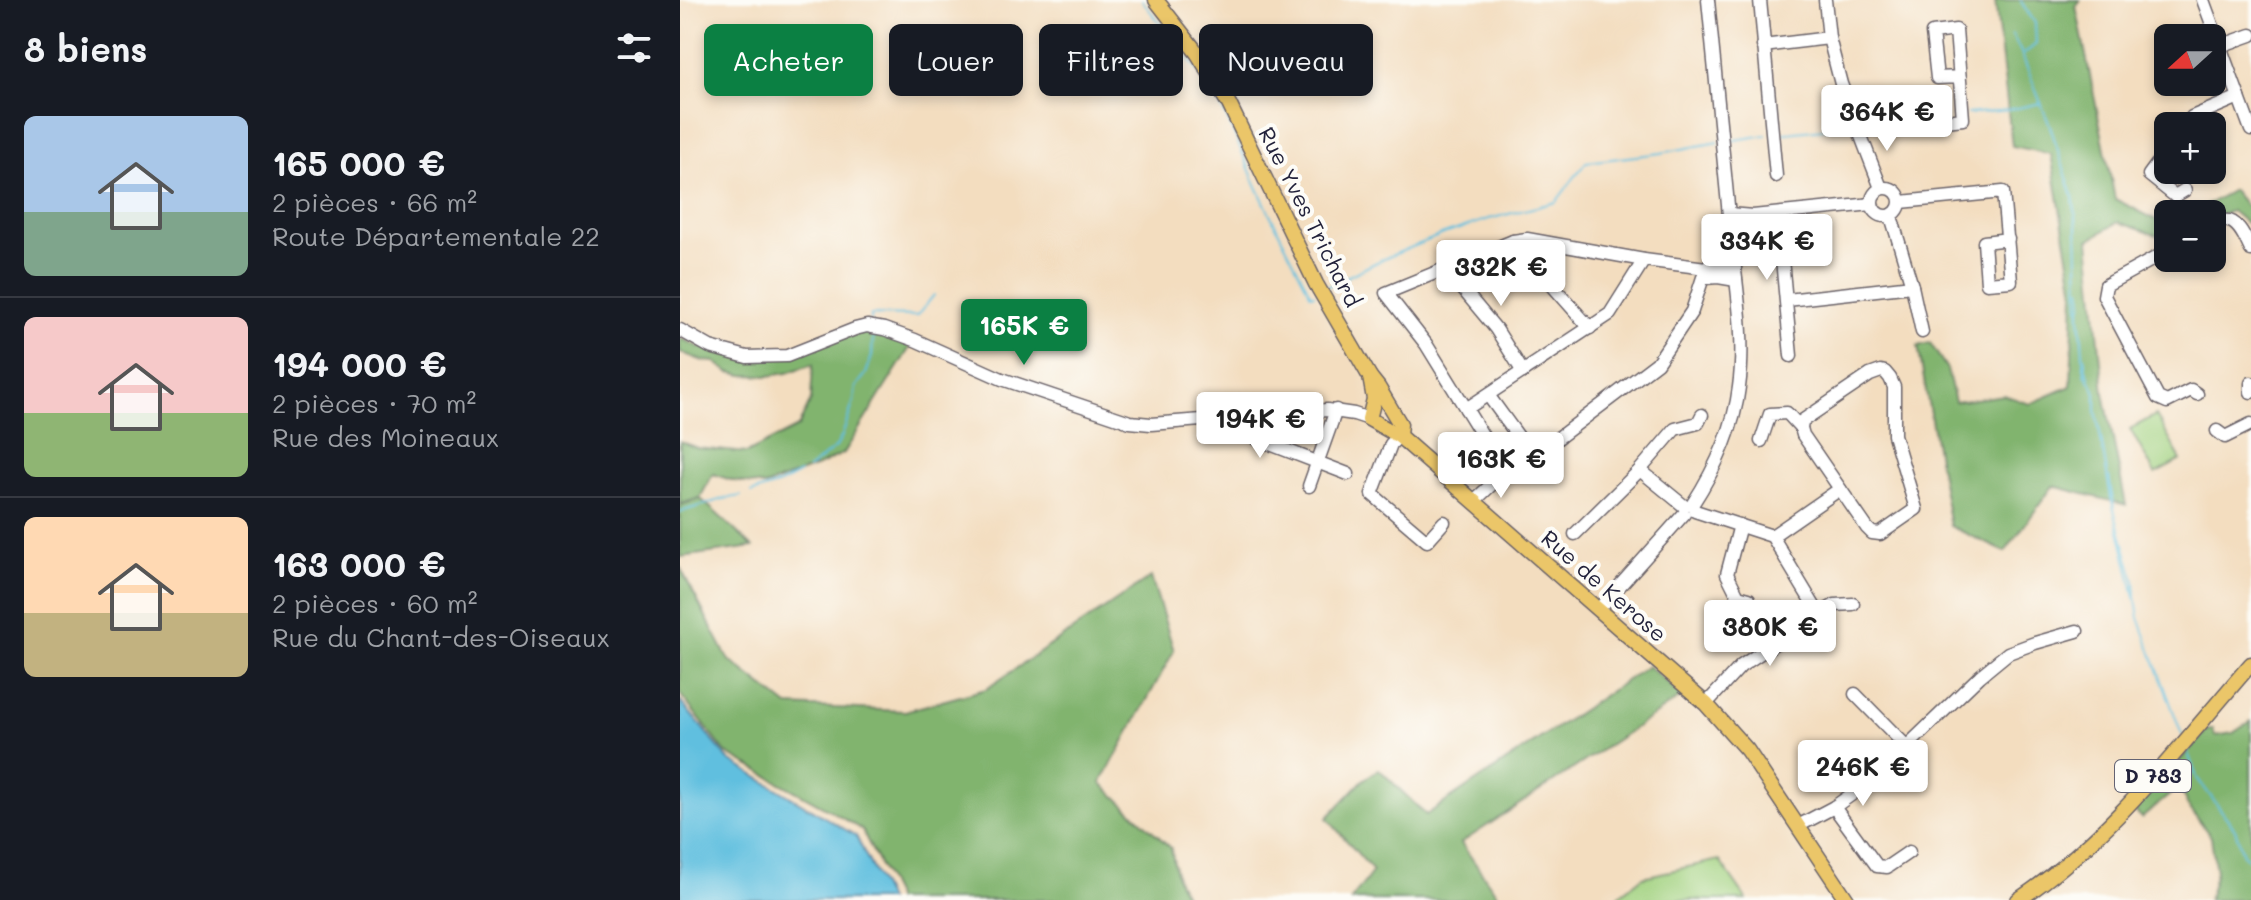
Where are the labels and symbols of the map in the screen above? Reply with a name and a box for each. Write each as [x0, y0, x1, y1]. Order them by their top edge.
north arrow [2154, 24, 2226, 96]
pin: 364K € [1822, 85, 1952, 153]
street label: Rue Yves Trichard [1253, 122, 1368, 312]
pin: 334K € [1702, 214, 1832, 282]
pin: 332K € [1436, 240, 1566, 308]
pin: 165K € [959, 299, 1089, 367]
pin: 194K € [1195, 392, 1325, 460]
pin: 163K € [1436, 432, 1566, 500]
street label: Rue de Kerose [1536, 523, 1673, 648]
pin: 380K € [1705, 600, 1835, 668]
pin: 246K € [1798, 740, 1928, 808]
road number: D 783 [2115, 760, 2191, 792]

